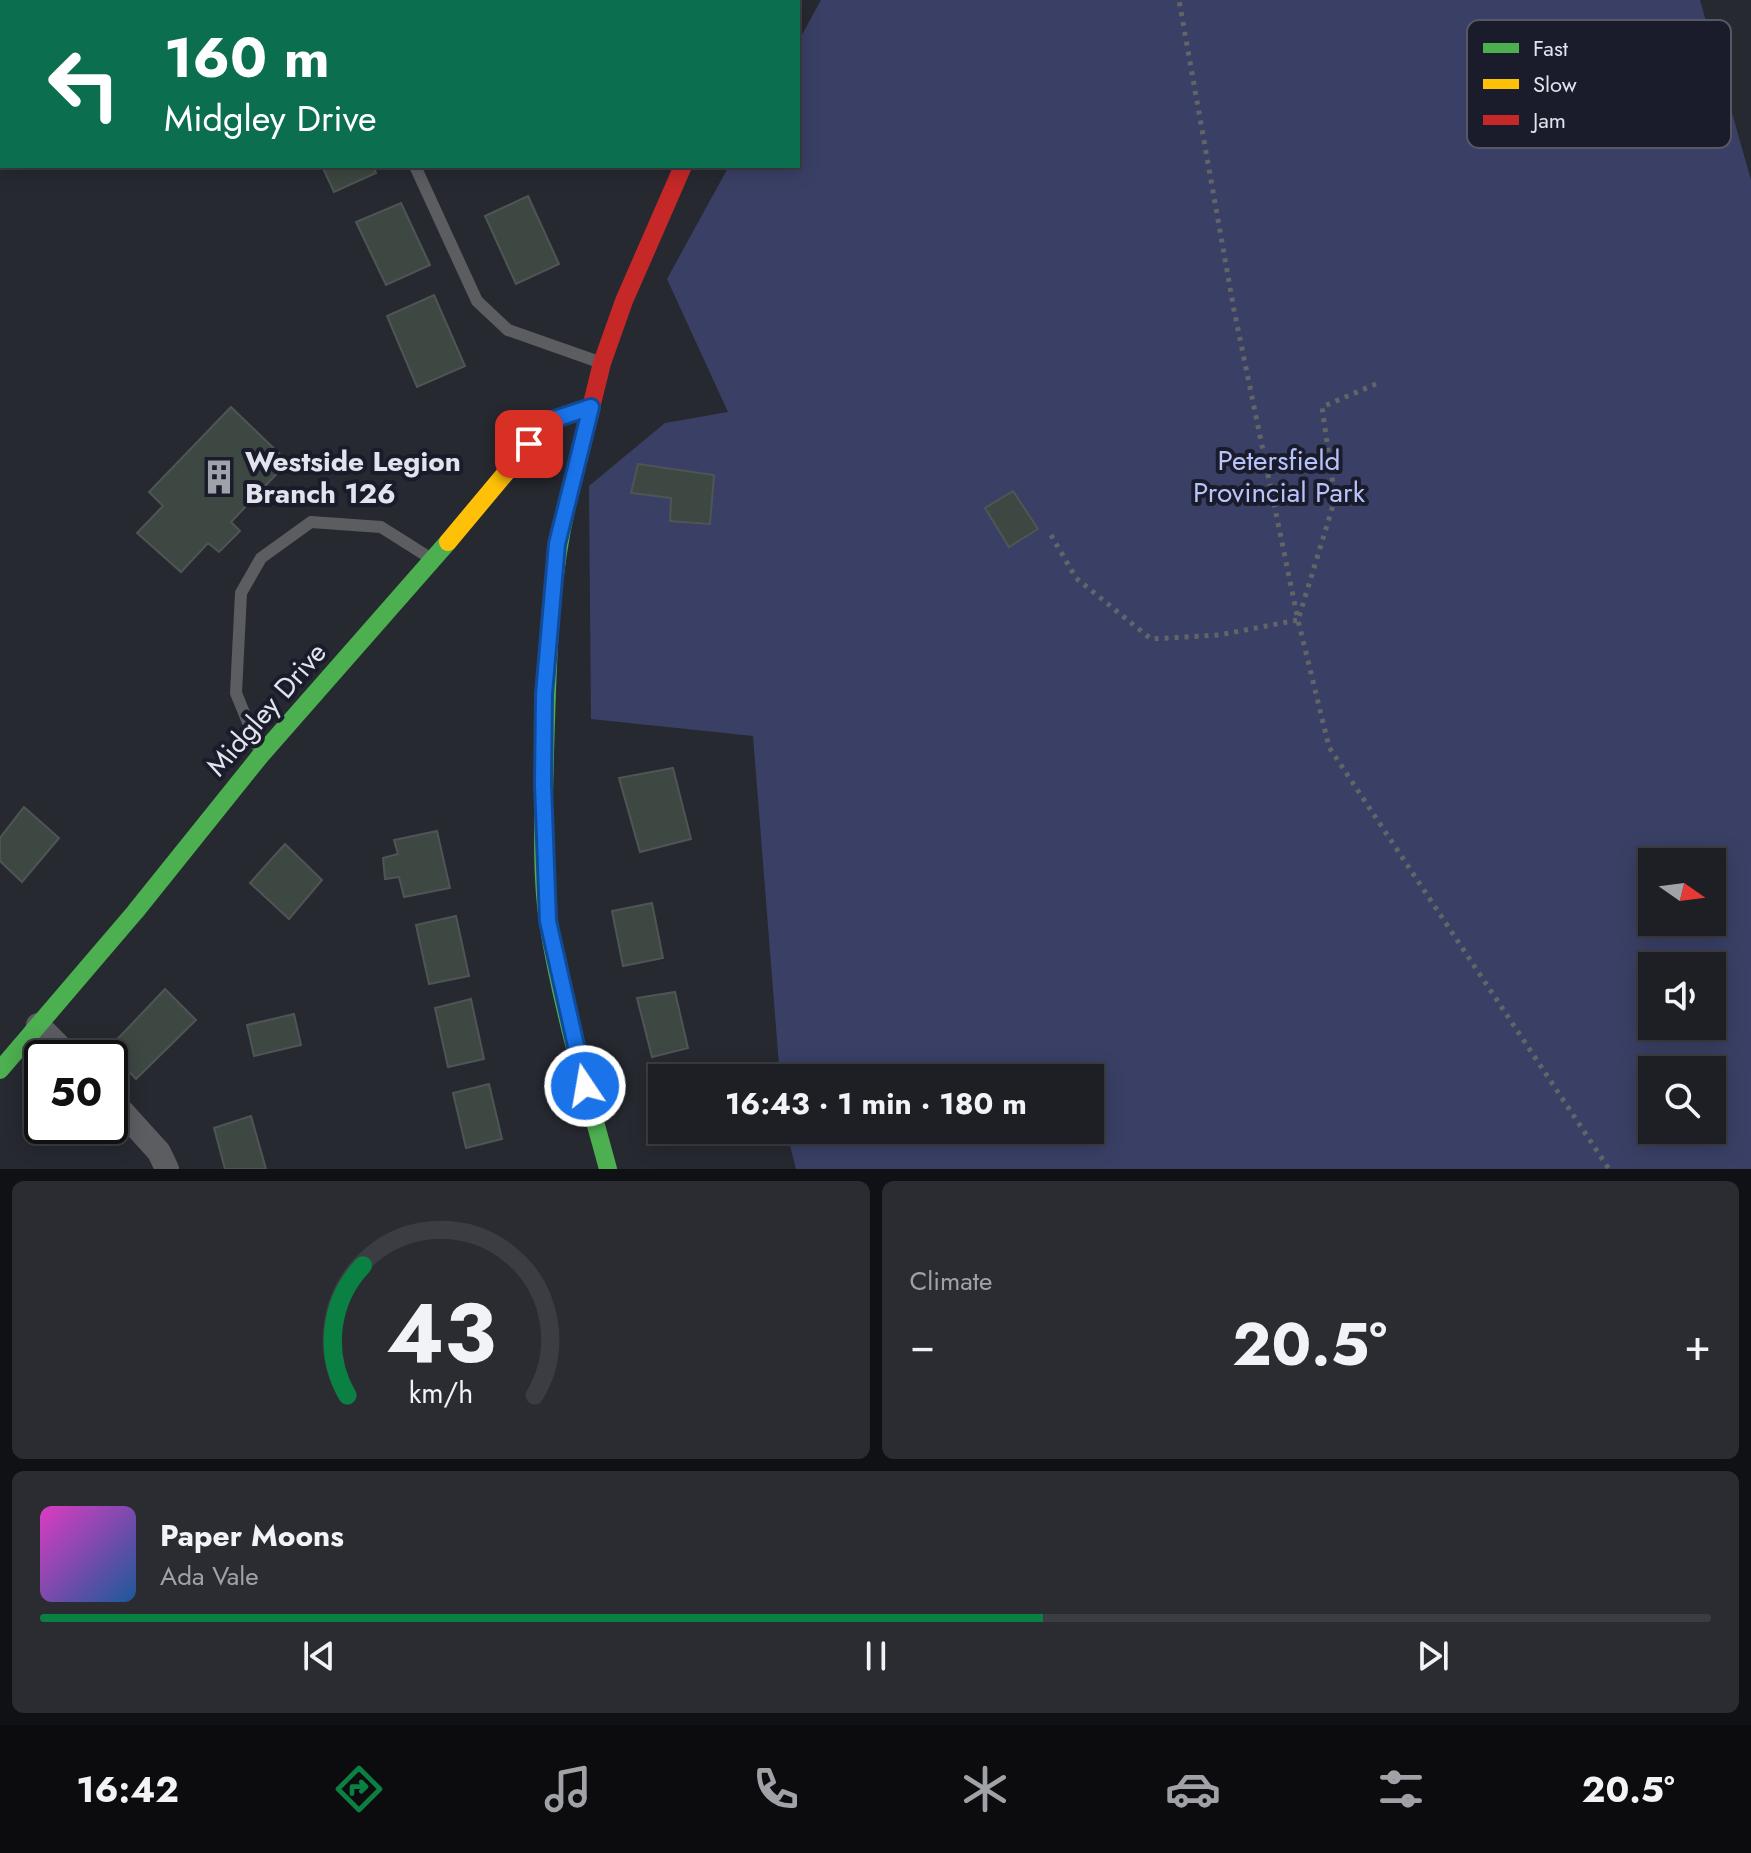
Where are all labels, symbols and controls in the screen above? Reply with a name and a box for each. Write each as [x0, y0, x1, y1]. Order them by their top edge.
text: 160 m [164, 17, 330, 98]
legend [1467, 20, 1731, 148]
icon: left [32, 32, 136, 136]
text: Fast [1533, 32, 1569, 64]
text: Slow [1533, 68, 1577, 100]
text: Midgley Drive [164, 92, 377, 144]
text: Jam [1530, 104, 1566, 136]
pin [495, 410, 563, 478]
icon: arrive [507, 422, 551, 466]
park label: Petersfield Provincial Park [1193, 440, 1366, 513]
place label: Westside Legion Branch 126 [245, 441, 461, 514]
building icon: Westside Legion Branch 126 [200, 458, 238, 496]
street label: Midgley Drive [197, 634, 336, 785]
north arrow [1638, 848, 1726, 936]
map controls [1638, 848, 1726, 1144]
button: sound [1638, 952, 1726, 1040]
speed limit sign: 50 [24, 1040, 128, 1144]
position arrow [543, 1044, 627, 1128]
button: search [1638, 1056, 1726, 1144]
text: 16:43 · 1 min · 180 m [725, 1082, 1027, 1125]
text: Climate [910, 1262, 992, 1300]
text: 43 [386, 1273, 496, 1393]
text: 20.5° [1232, 1301, 1387, 1388]
text: − [910, 1313, 935, 1377]
text: + [1684, 1313, 1711, 1377]
text: km/h [408, 1372, 473, 1414]
text: Paper Moons [160, 1514, 344, 1557]
text: Ada Vale [160, 1557, 259, 1595]
icon: previous [297, 1634, 341, 1678]
icon: pause [854, 1634, 898, 1678]
icon: next [1411, 1634, 1455, 1678]
icon: directions [331, 1761, 387, 1817]
icon: music [540, 1761, 596, 1817]
icon: phone [748, 1761, 804, 1817]
icon: climate [957, 1761, 1013, 1817]
icon: car [1165, 1761, 1221, 1817]
icon: filters [1373, 1761, 1429, 1817]
text: 16:42 [76, 1763, 179, 1815]
text: 20.5° [1582, 1763, 1675, 1815]

